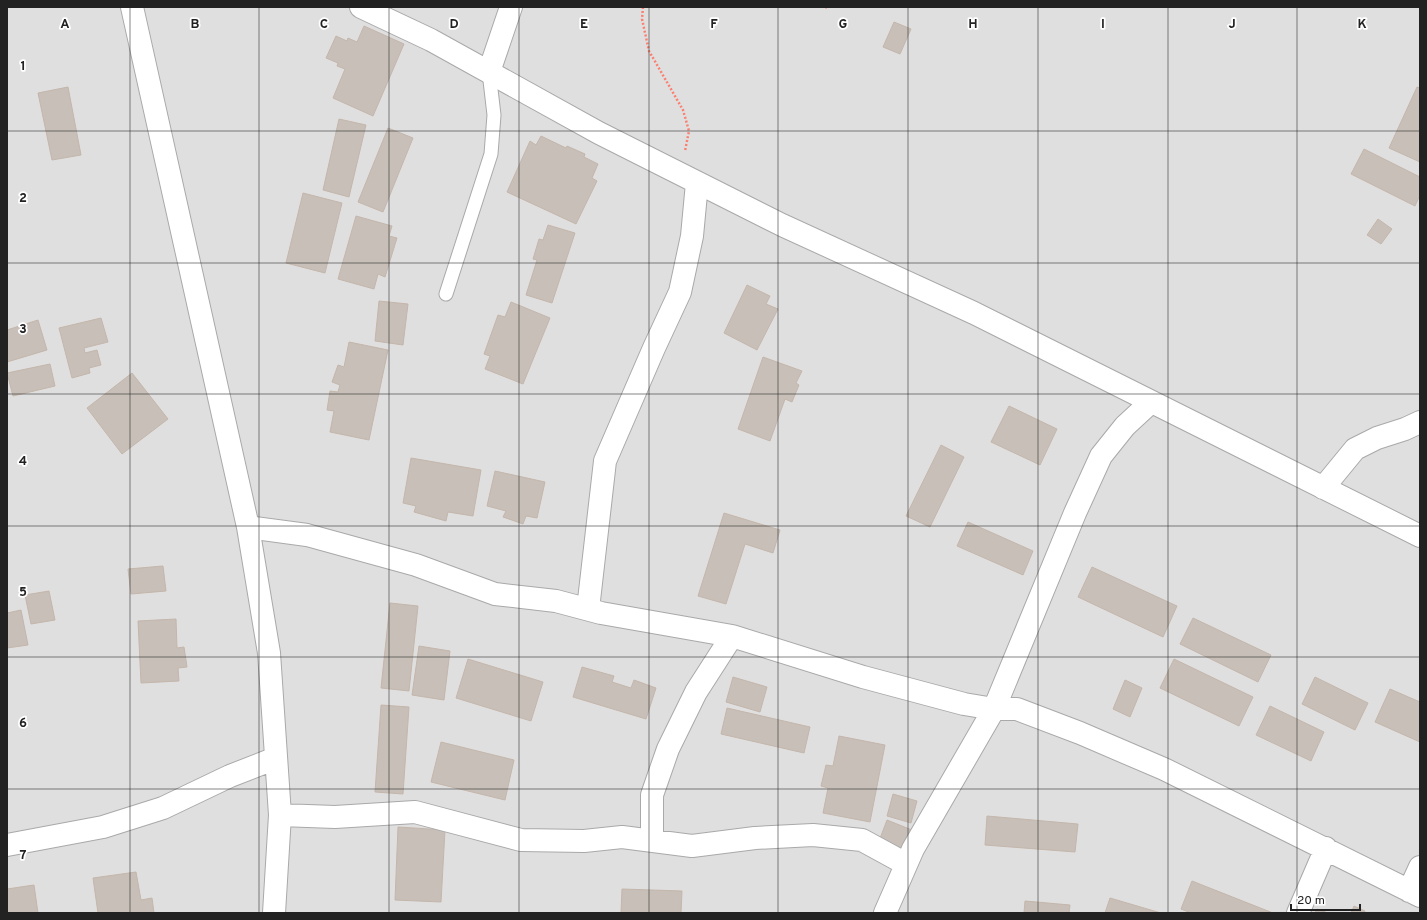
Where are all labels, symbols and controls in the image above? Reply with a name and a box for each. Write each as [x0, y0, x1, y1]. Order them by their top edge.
text: A [60, 17, 70, 33]
text: B [191, 17, 200, 33]
text: C [320, 17, 328, 33]
text: D [449, 17, 459, 33]
text: E [580, 17, 588, 33]
text: F [710, 17, 718, 33]
text: G [839, 17, 848, 33]
text: H [968, 17, 978, 33]
text: I [1101, 17, 1105, 33]
text: J [1228, 17, 1236, 33]
text: K [1357, 17, 1367, 33]
text: 1 [20, 59, 26, 75]
text: 2 [19, 191, 27, 207]
text: 3 [19, 322, 27, 338]
text: 4 [19, 454, 27, 470]
text: 5 [19, 585, 27, 601]
text: 6 [19, 716, 27, 732]
text: 7 [20, 848, 27, 864]
scale bar [1291, 886, 1360, 912]
text: 20 m [1297, 893, 1325, 909]

